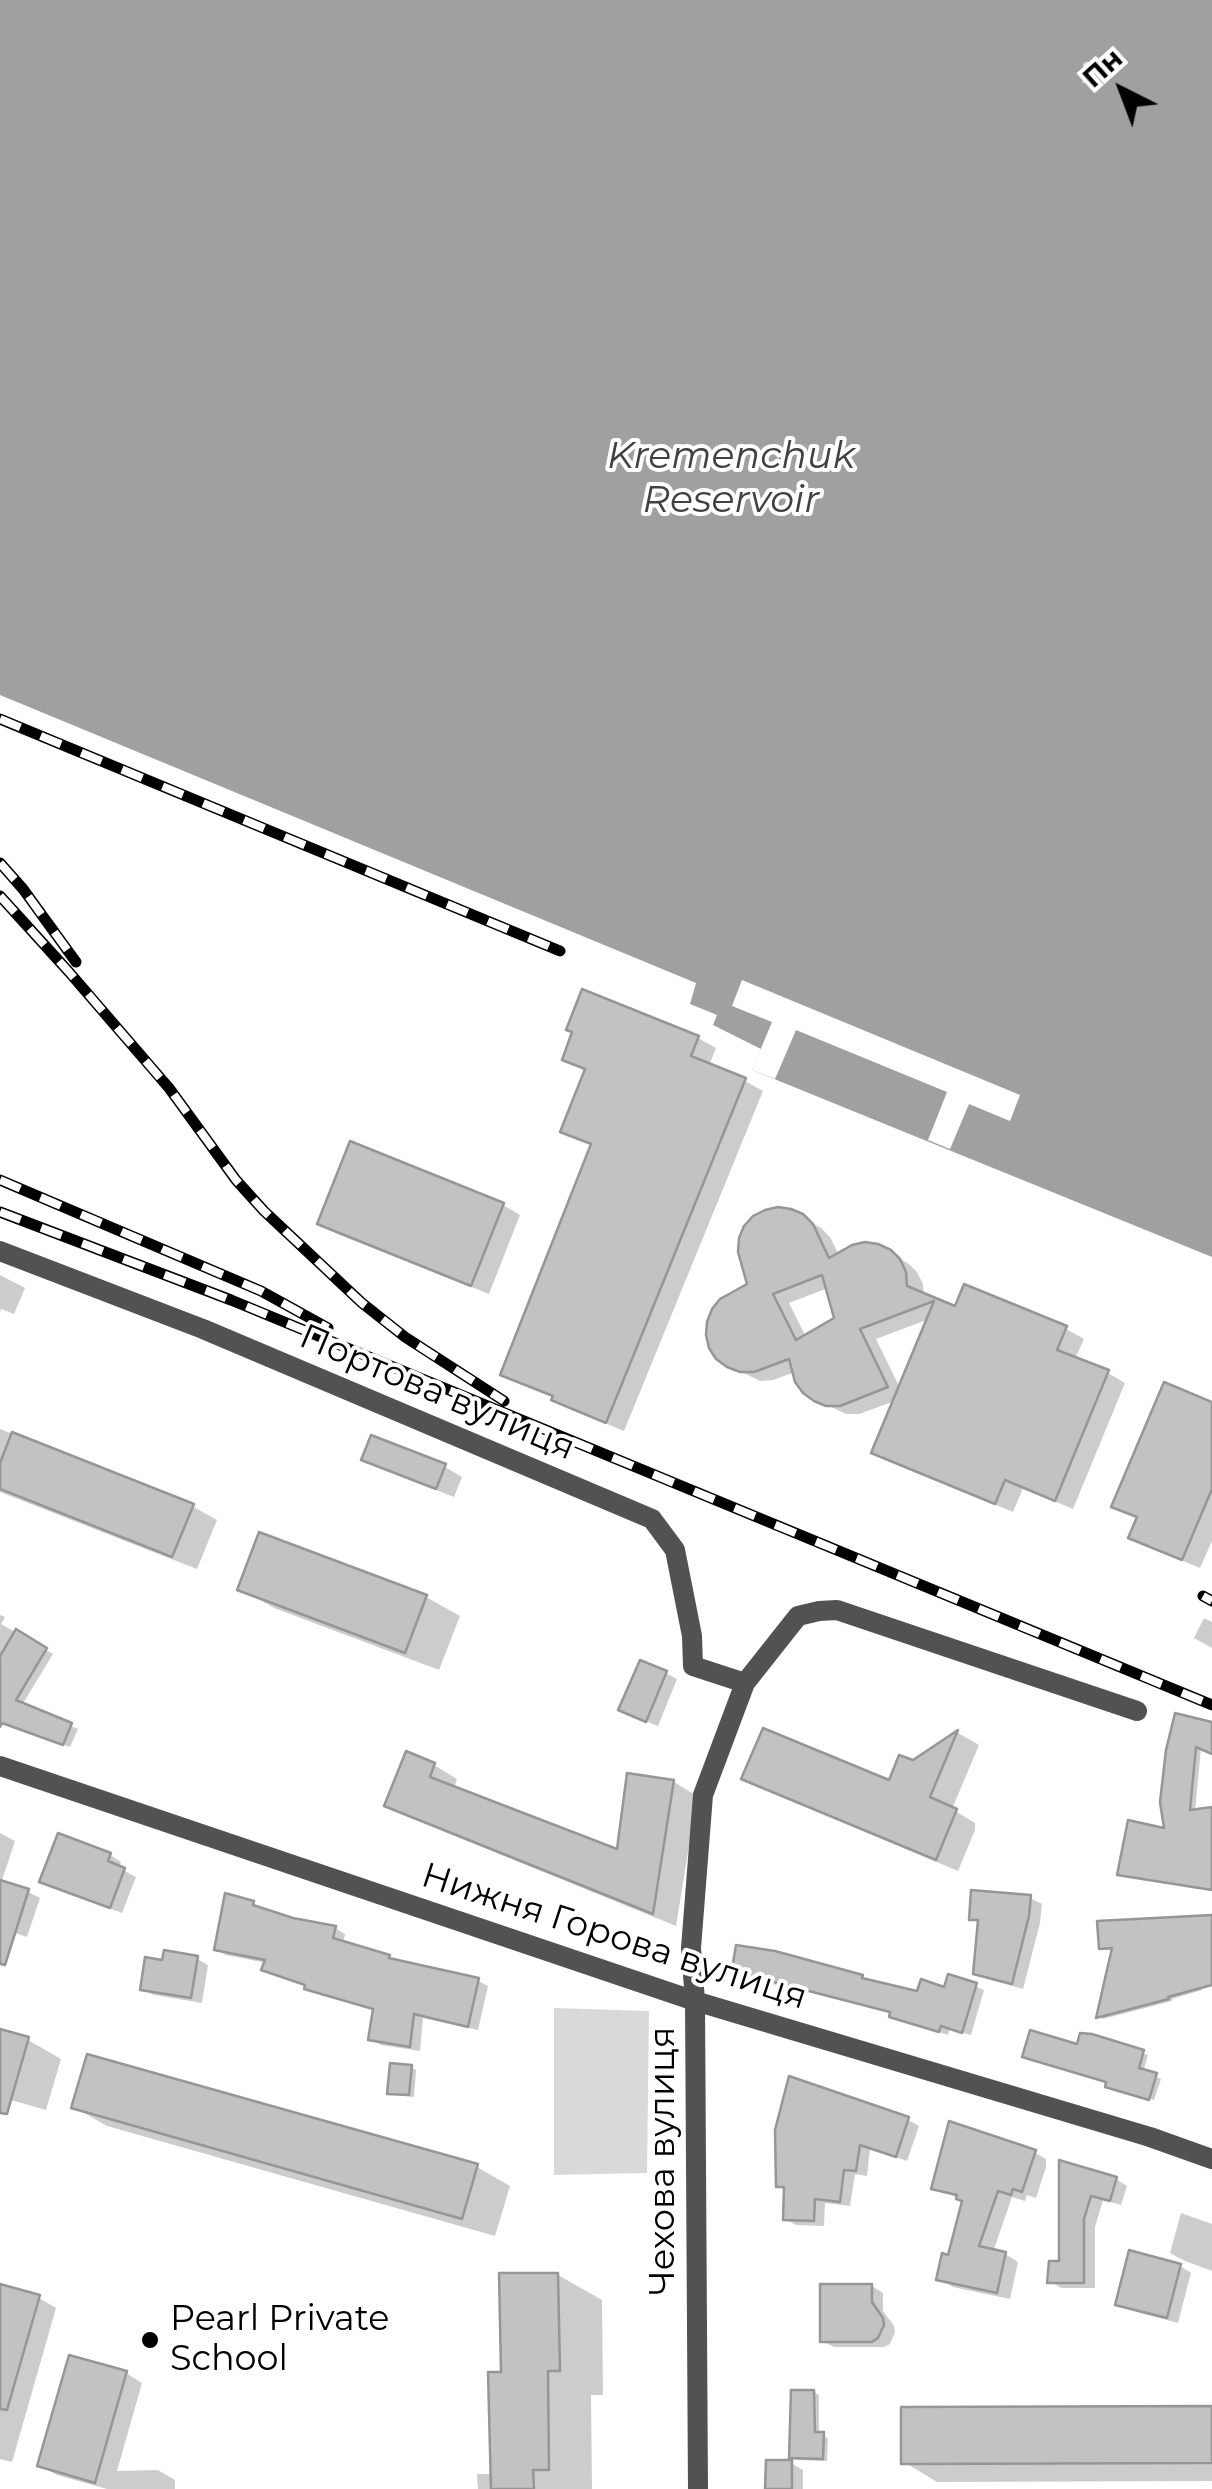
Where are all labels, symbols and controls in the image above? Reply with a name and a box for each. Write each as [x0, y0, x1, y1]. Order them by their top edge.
north arrow [1072, 40, 1172, 140]
text: Пн [1075, 41, 1129, 94]
water label: Kremenchuk Reservoir [607, 434, 855, 524]
street label: Портова вулиця [293, 1316, 581, 1470]
street label: Нижня Горова вулиця [416, 1855, 812, 2019]
street label: Чехова вулиця [643, 2027, 685, 2295]
place label: Pearl Private School [170, 2299, 389, 2381]
marker: Pearl Private School [139, 2329, 161, 2351]

